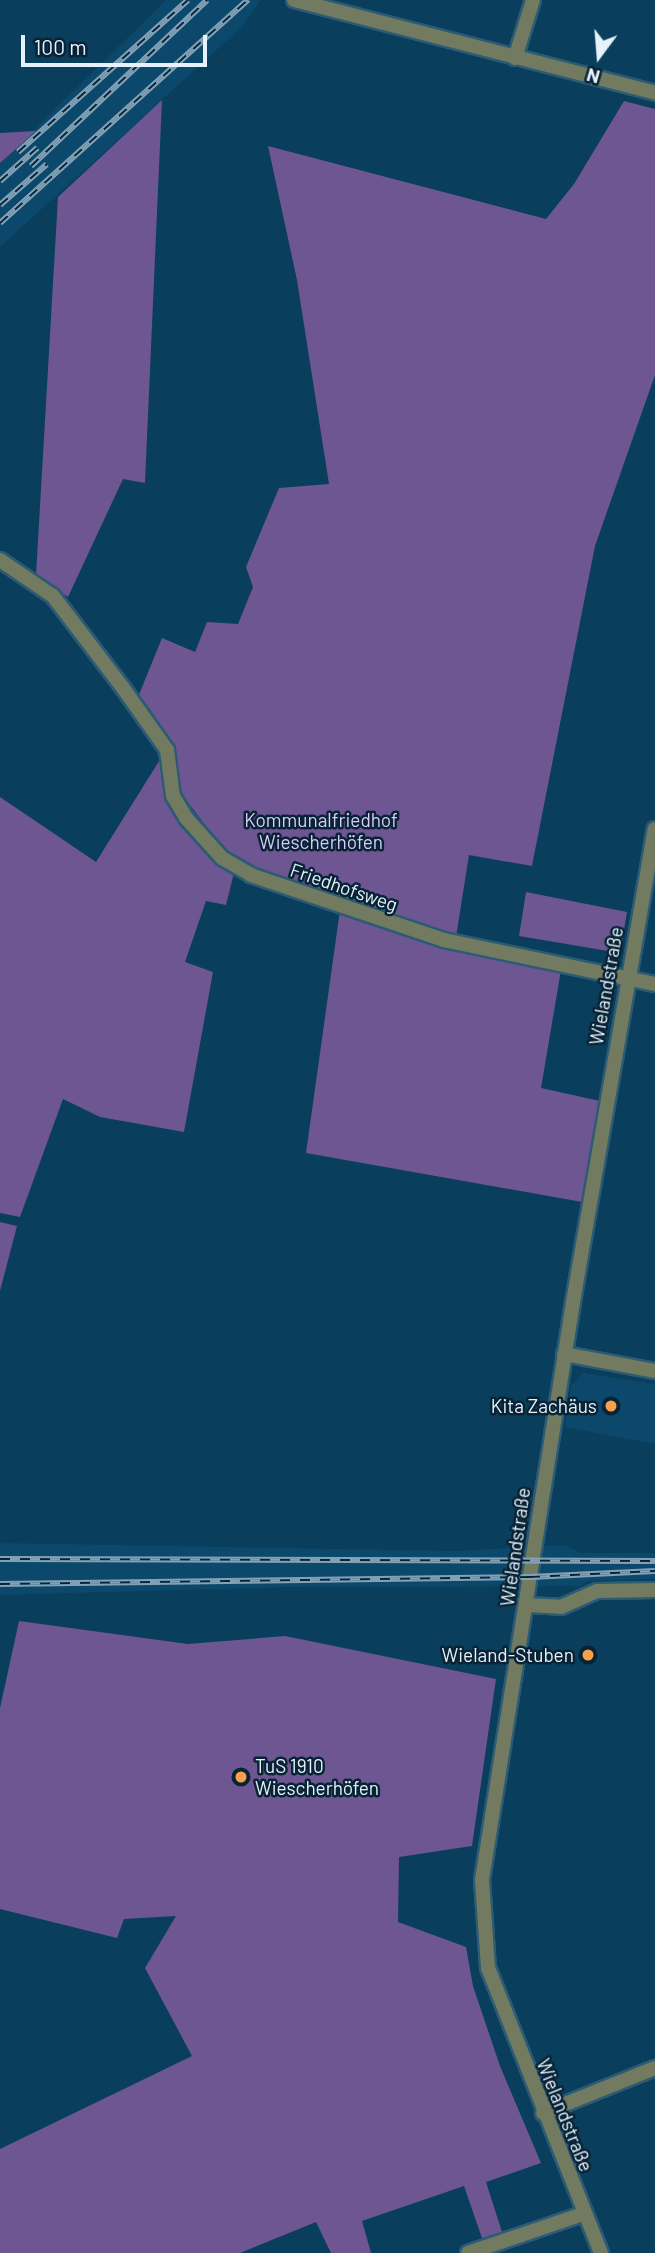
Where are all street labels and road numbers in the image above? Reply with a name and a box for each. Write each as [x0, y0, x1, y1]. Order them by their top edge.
street label: Friedhofsweg [287, 858, 401, 916]
street label: Wielandstraße [584, 925, 628, 1047]
street label: Wielandstraße [495, 1486, 535, 1608]
street label: Wielandstraße [532, 2055, 598, 2175]

